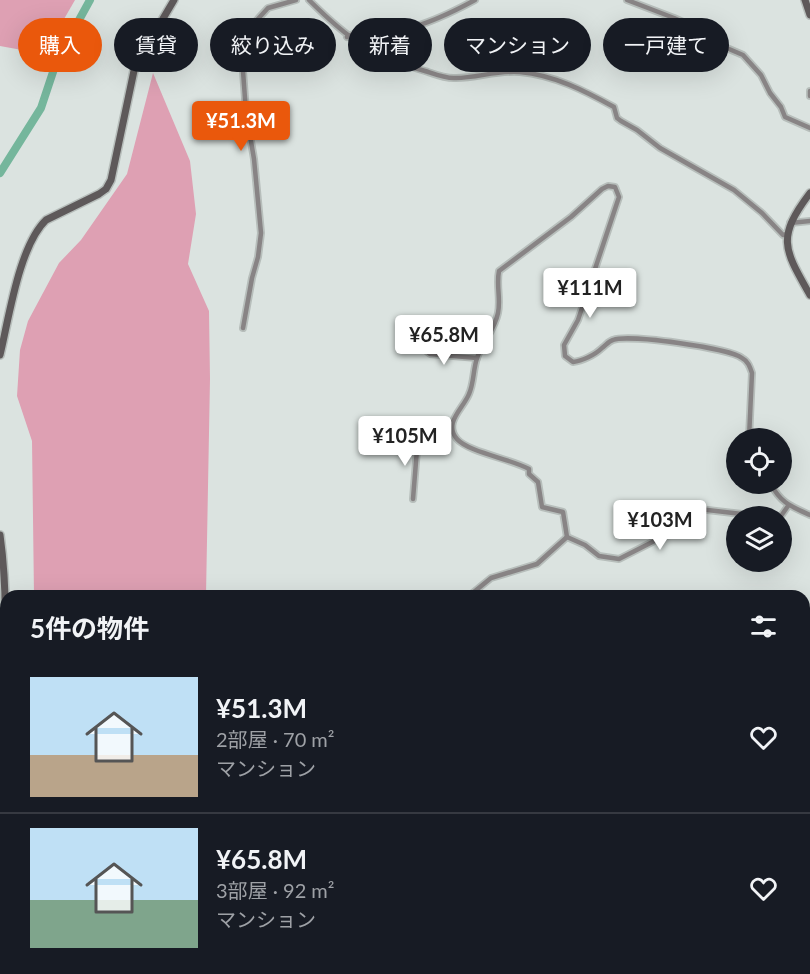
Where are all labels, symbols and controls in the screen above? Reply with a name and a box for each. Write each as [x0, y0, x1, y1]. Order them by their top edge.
chip: 購入 [18, 18, 102, 72]
chip: 賃貸 [114, 18, 198, 72]
chip: 絞り込み [210, 18, 336, 72]
chip: 新着 [348, 18, 432, 72]
chip: マンション [444, 18, 591, 72]
chip: 一戸建て [603, 18, 729, 72]
pin: ¥51.3M [192, 101, 290, 152]
text: ¥51.3M [206, 108, 276, 132]
pin: ¥111M [548, 268, 632, 319]
text: ¥111M [557, 275, 623, 299]
pin: ¥65.8M [395, 315, 493, 366]
text: ¥65.8M [409, 322, 479, 346]
pin: ¥105M [363, 416, 447, 467]
text: ¥105M [372, 423, 438, 447]
map controls [726, 428, 792, 572]
button: locate [726, 428, 792, 494]
pin: ¥103M [618, 500, 702, 551]
button: layers [726, 506, 792, 572]
text: ¥103M [627, 507, 693, 531]
icon: filters [747, 610, 780, 643]
text: 5件の物件 [30, 612, 149, 644]
text: ¥51.3M [216, 692, 307, 724]
icon: home [78, 701, 150, 773]
icon: heart [747, 721, 780, 754]
text: 2部屋 · 70 m² [216, 727, 335, 751]
text: マンション [216, 756, 316, 780]
text: ¥65.8M [216, 843, 307, 875]
icon: home [78, 852, 150, 924]
icon: heart [747, 872, 780, 905]
text: 3部屋 · 92 m² [216, 878, 335, 902]
text: マンション [216, 907, 316, 931]

